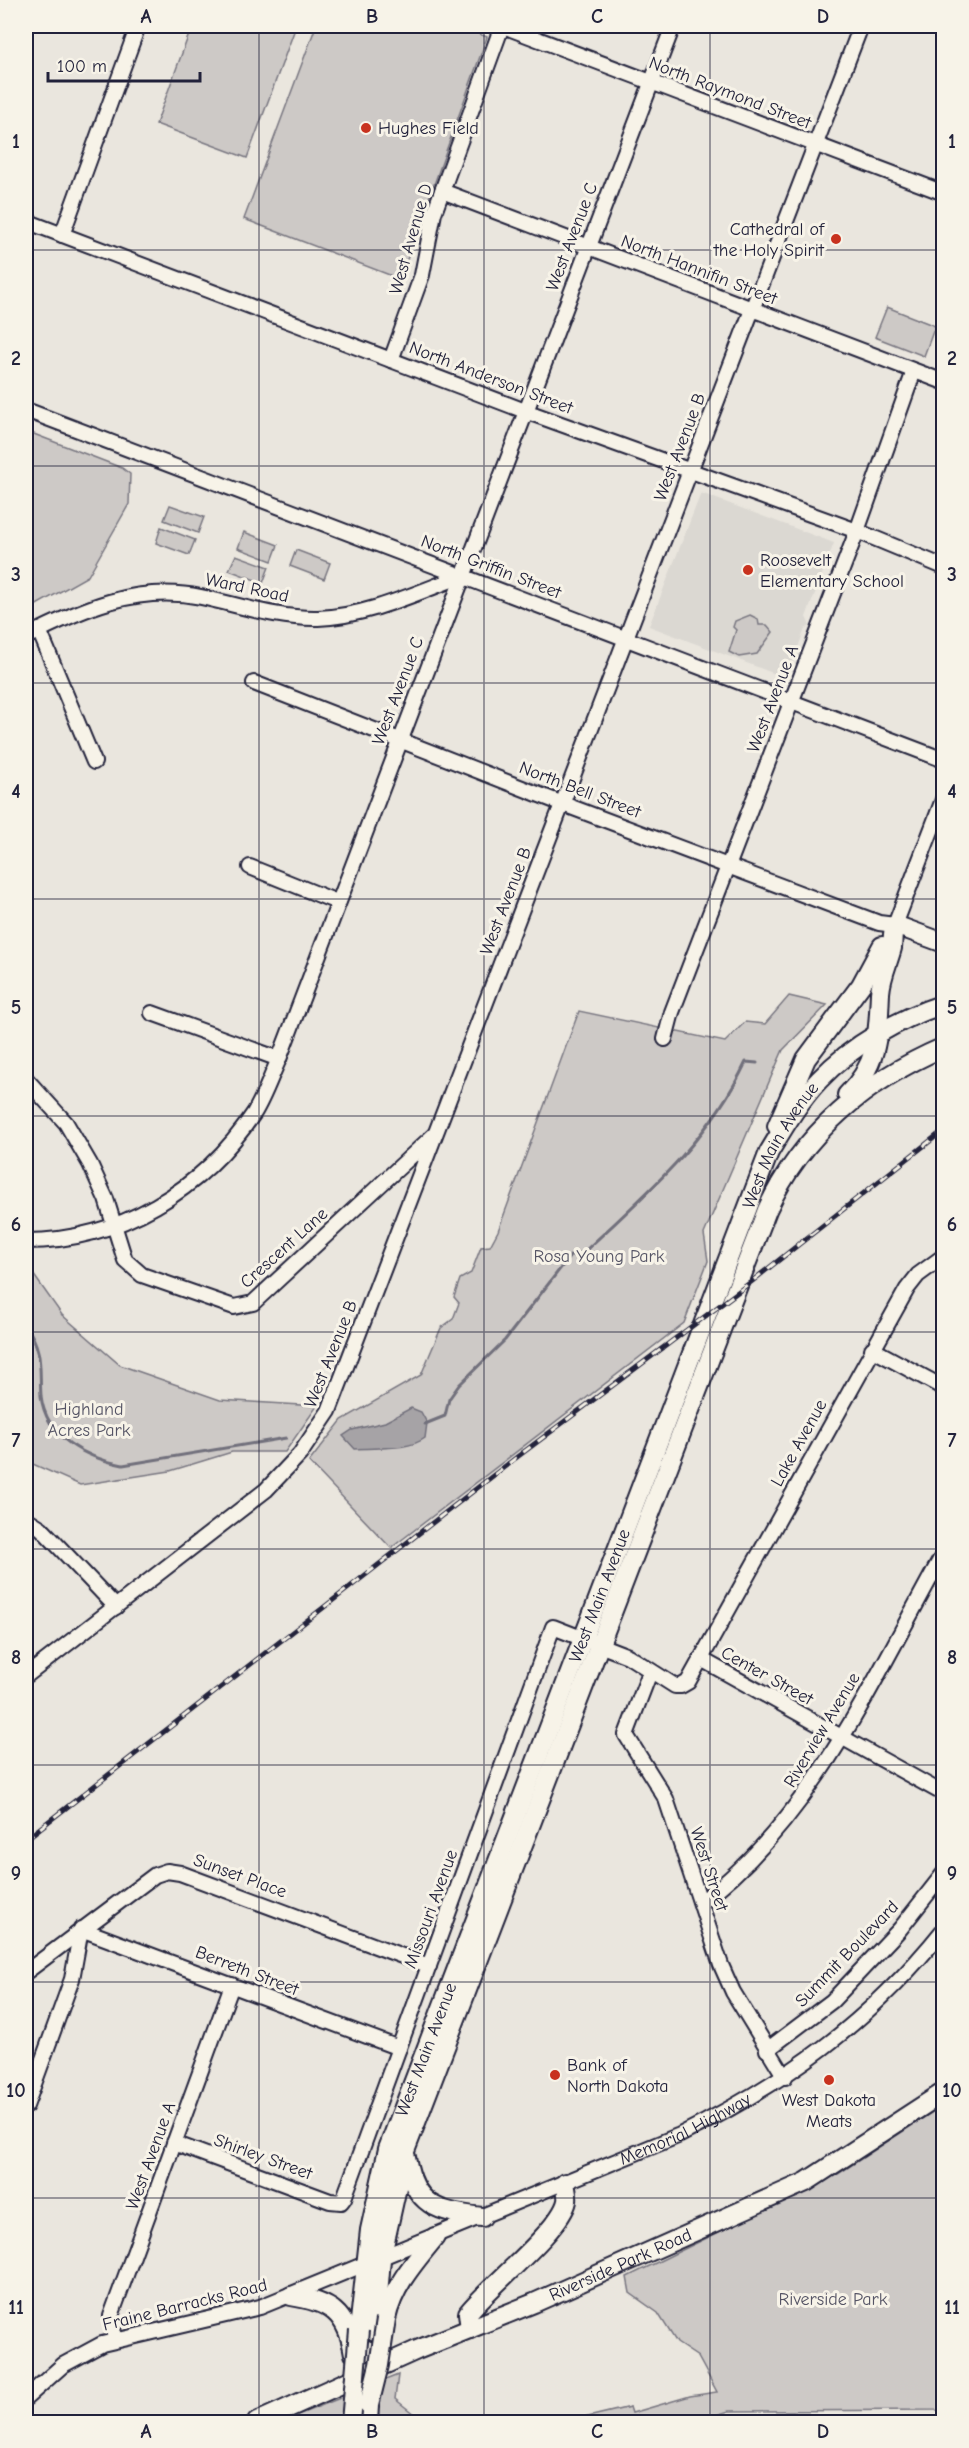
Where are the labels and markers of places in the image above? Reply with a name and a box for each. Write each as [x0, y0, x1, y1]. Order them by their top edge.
place label: Hughes Field [378, 118, 479, 139]
marker: Hughes Field [359, 121, 373, 135]
place label: Cathedral of the Holy Spirit [713, 219, 825, 261]
marker: Cathedral of the Holy Spirit [829, 232, 843, 246]
place label: Roosevelt Elementary School [760, 550, 904, 592]
marker: Roosevelt Elementary School [741, 563, 755, 577]
place label: Bank of North Dakota [567, 2055, 669, 2097]
marker: Bank of North Dakota [548, 2068, 562, 2082]
marker: West Dakota Meats [822, 2073, 836, 2087]
place label: West Dakota Meats [782, 2090, 876, 2132]

